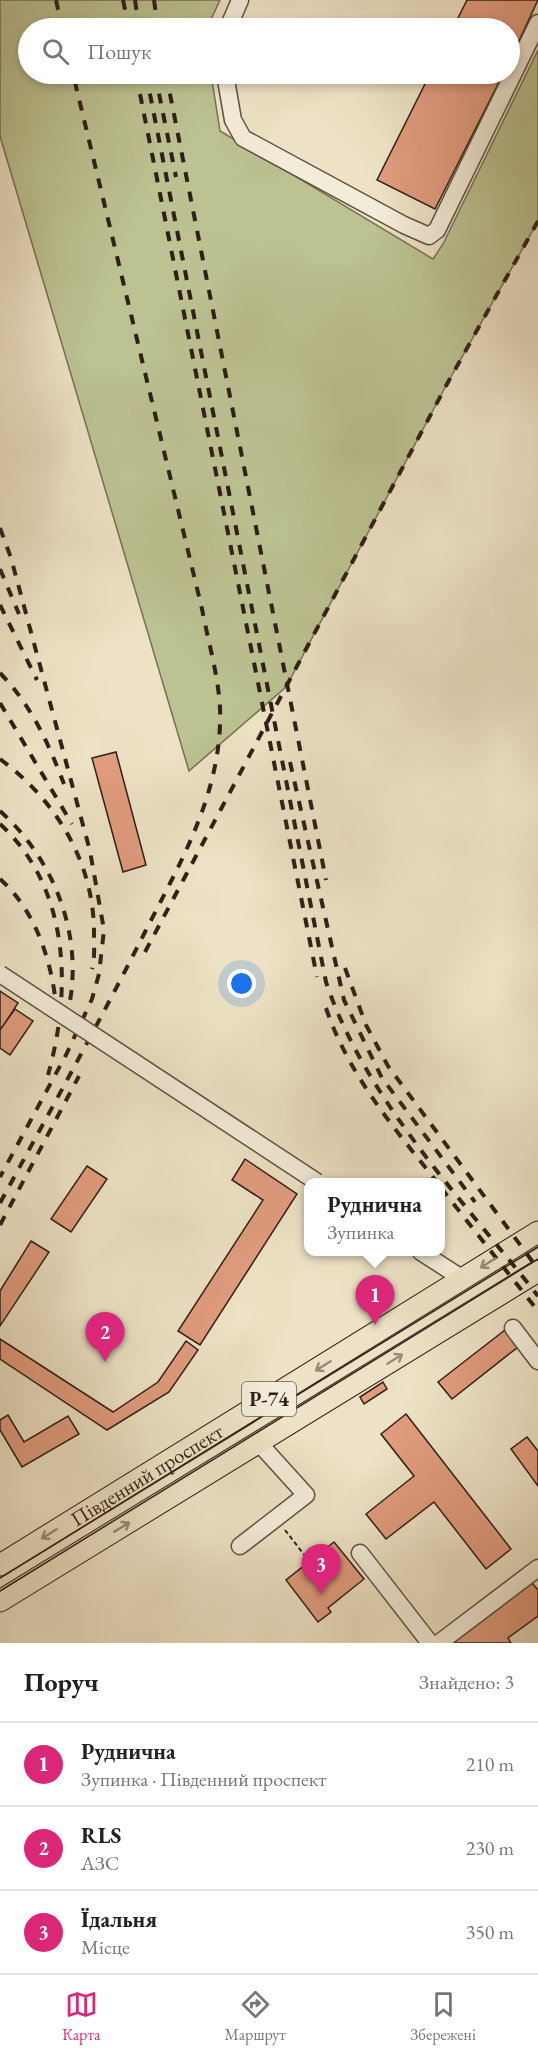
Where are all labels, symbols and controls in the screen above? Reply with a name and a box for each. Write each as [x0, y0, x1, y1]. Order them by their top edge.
search box [18, 18, 520, 84]
icon: search [39, 35, 72, 68]
text: Пошук [87, 37, 151, 66]
your location [227, 969, 256, 998]
popup [304, 1178, 445, 1256]
text: Руднична [327, 1190, 422, 1219]
text: Зупинка [327, 1219, 394, 1245]
one-way arrow [480, 1258, 497, 1270]
pin: 1 [356, 1276, 394, 1325]
pin: 2 [86, 1312, 124, 1362]
one-way arrow [386, 1353, 403, 1365]
one-way arrow [315, 1361, 332, 1373]
road number: Р-74 [242, 1382, 296, 1416]
street label: Південний проспект [65, 1417, 228, 1532]
one-way arrow [113, 1521, 130, 1533]
one-way arrow [41, 1529, 58, 1541]
pin: 3 [302, 1544, 340, 1594]
text: Поруч [24, 1665, 99, 1699]
text: Знайдено: 3 [419, 1669, 514, 1695]
text: Руднична [81, 1737, 176, 1766]
text: 1 [38, 1751, 49, 1777]
text: 210 m [466, 1751, 514, 1777]
text: Зупинка · Південний проспект [81, 1766, 327, 1792]
text: RLS [81, 1821, 121, 1850]
text: 2 [38, 1835, 49, 1861]
text: 230 m [466, 1835, 514, 1861]
text: АЗС [81, 1850, 119, 1876]
text: Їдальня [81, 1905, 157, 1934]
text: 3 [38, 1919, 49, 1945]
text: 350 m [466, 1919, 514, 1945]
text: Місце [81, 1934, 130, 1960]
tab: Карта [62, 1988, 100, 2045]
tab: Маршрут [225, 1988, 286, 2045]
tab: Збережені [410, 1988, 476, 2045]

